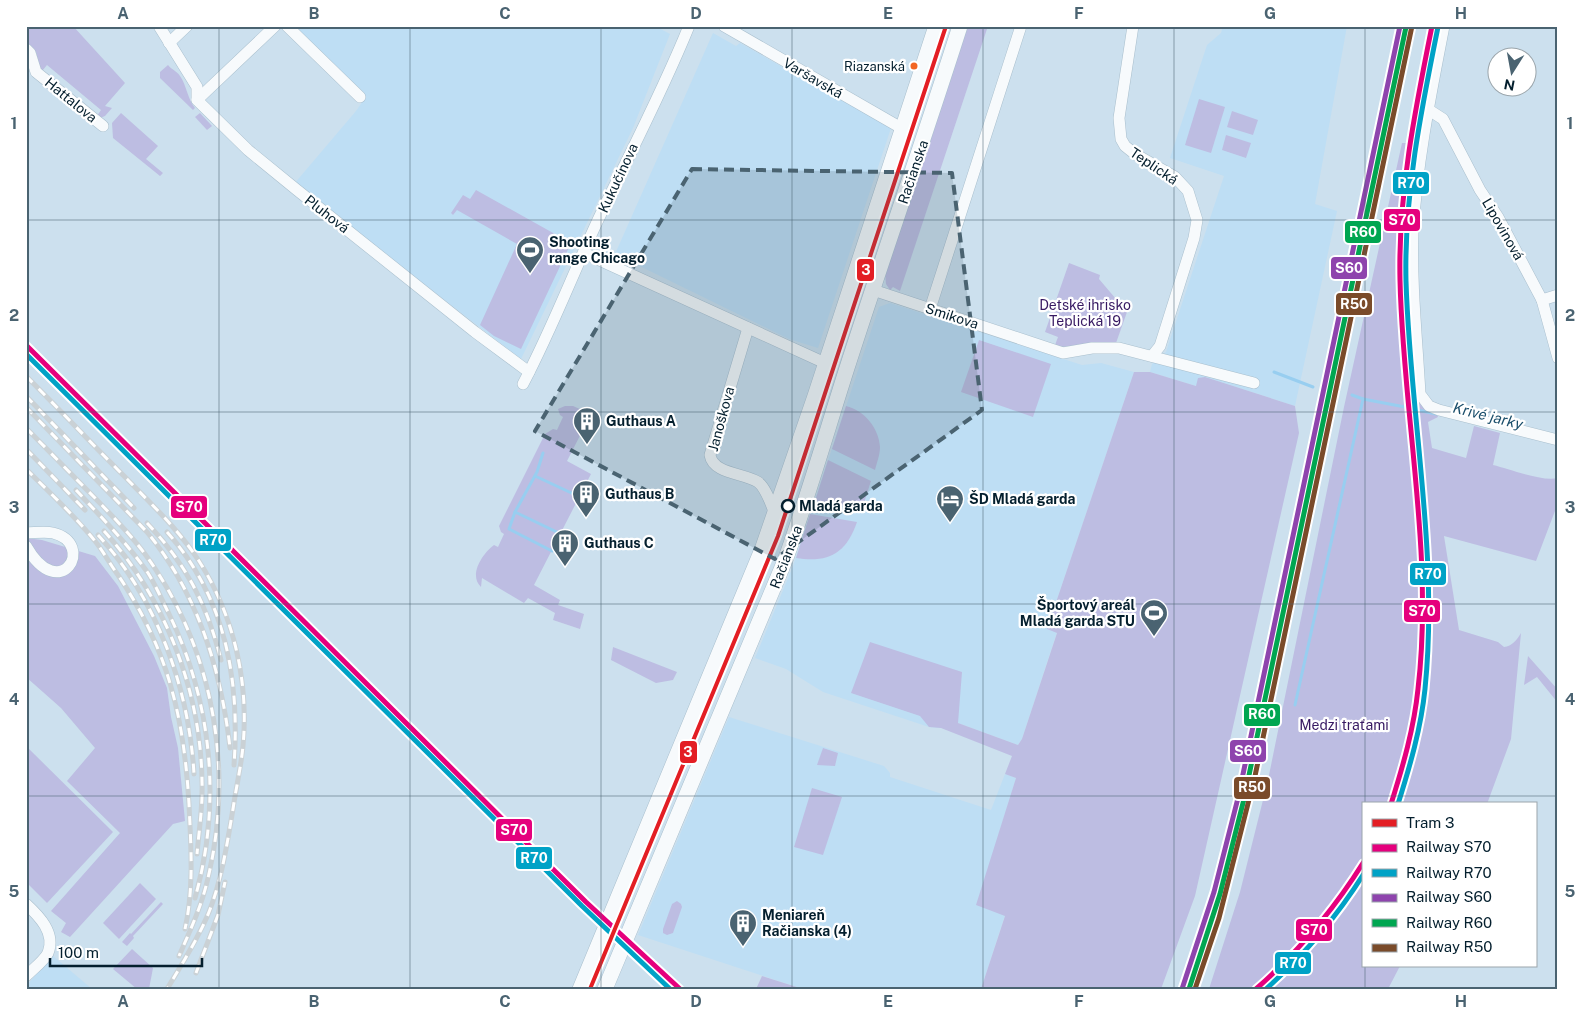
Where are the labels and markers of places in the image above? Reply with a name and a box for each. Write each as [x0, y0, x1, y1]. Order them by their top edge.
place label: Riazanská [844, 59, 905, 74]
marker: Riazanská [909, 61, 919, 71]
place label: Shooting range Chicago [549, 234, 645, 266]
sports icon: Shooting range Chicago [515, 235, 545, 274]
building icon: Guthaus A [572, 406, 602, 445]
place label: Guthaus A [606, 413, 676, 429]
building icon: Guthaus B [571, 479, 601, 518]
hotel icon: ŠD Mladá garda [935, 484, 965, 523]
place label: Guthaus B [605, 486, 674, 502]
place label: ŠD Mladá garda [969, 490, 1076, 507]
place label: Mladá garda [799, 498, 883, 514]
marker: Mladá garda [781, 499, 795, 513]
building icon: Guthaus C [550, 528, 580, 567]
place label: Guthaus C [584, 535, 654, 551]
place label: Športový areál Mladá garda STU [1020, 596, 1135, 629]
sports icon: Športový areál Mladá garda STU [1139, 598, 1169, 637]
place label: Meniareň Račianska (4) [762, 907, 852, 939]
building icon: Meniareň Račianska (4) [728, 908, 758, 947]

